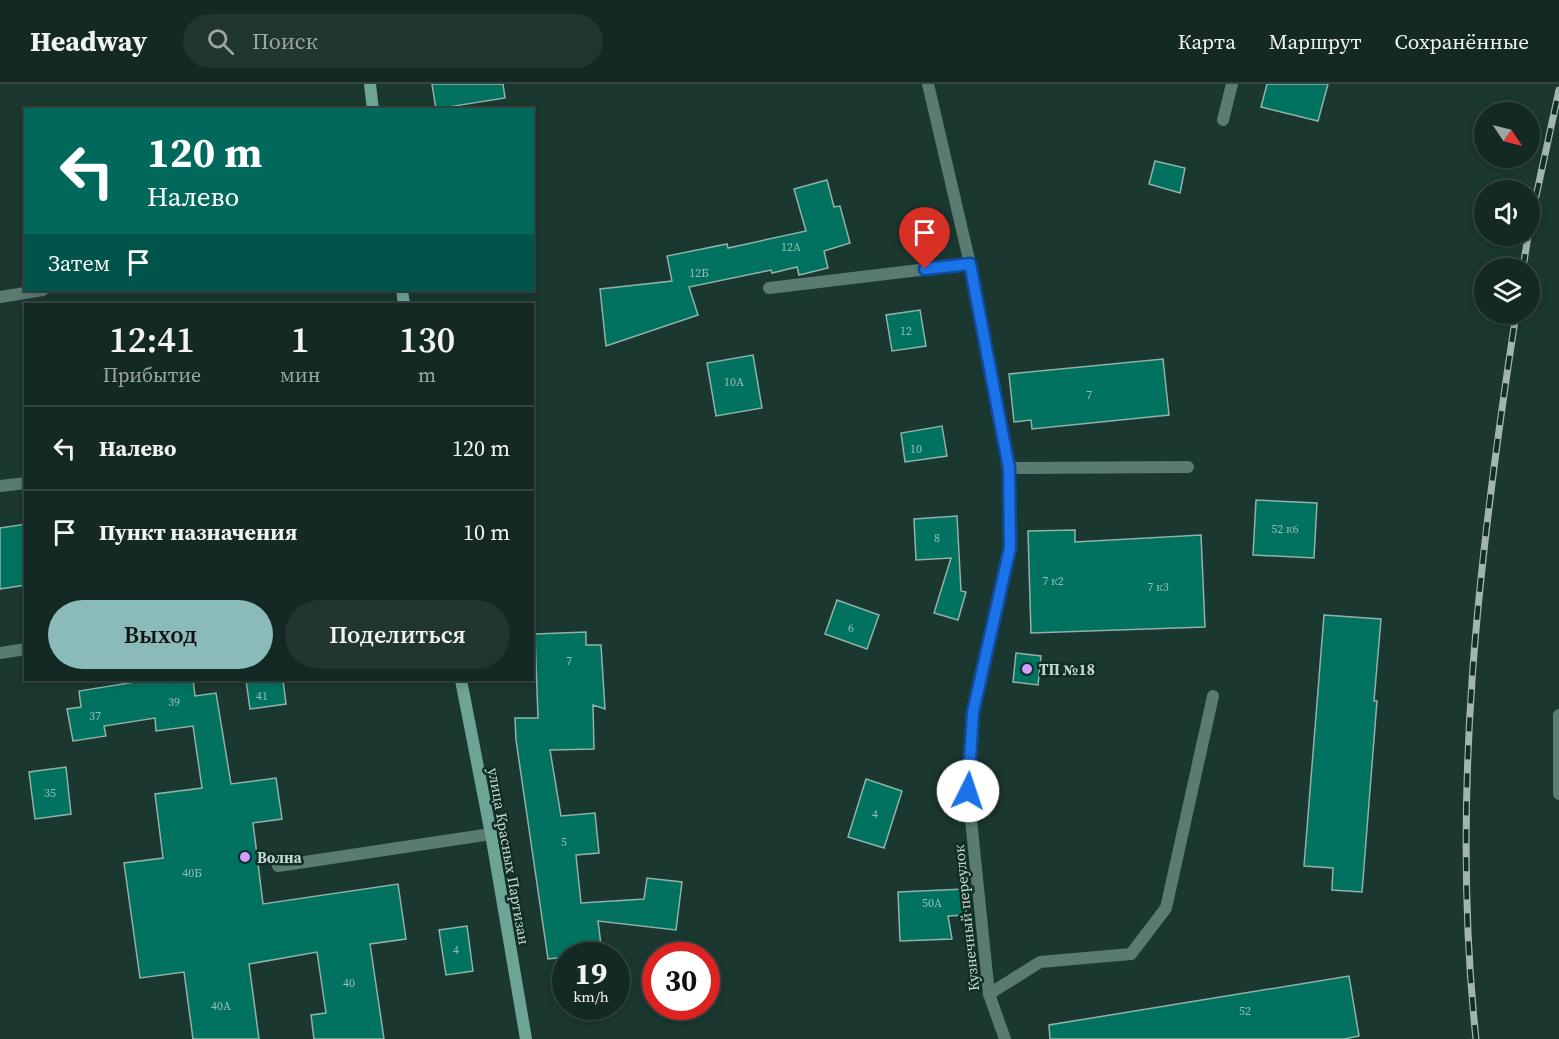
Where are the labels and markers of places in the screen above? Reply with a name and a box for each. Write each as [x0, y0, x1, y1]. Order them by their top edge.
pin [899, 207, 950, 269]
place label: ТП №18 [1039, 659, 1095, 680]
marker: ТП №18 [1020, 662, 1034, 676]
place label: Волна [257, 847, 303, 868]
marker: Волна [238, 850, 252, 864]

